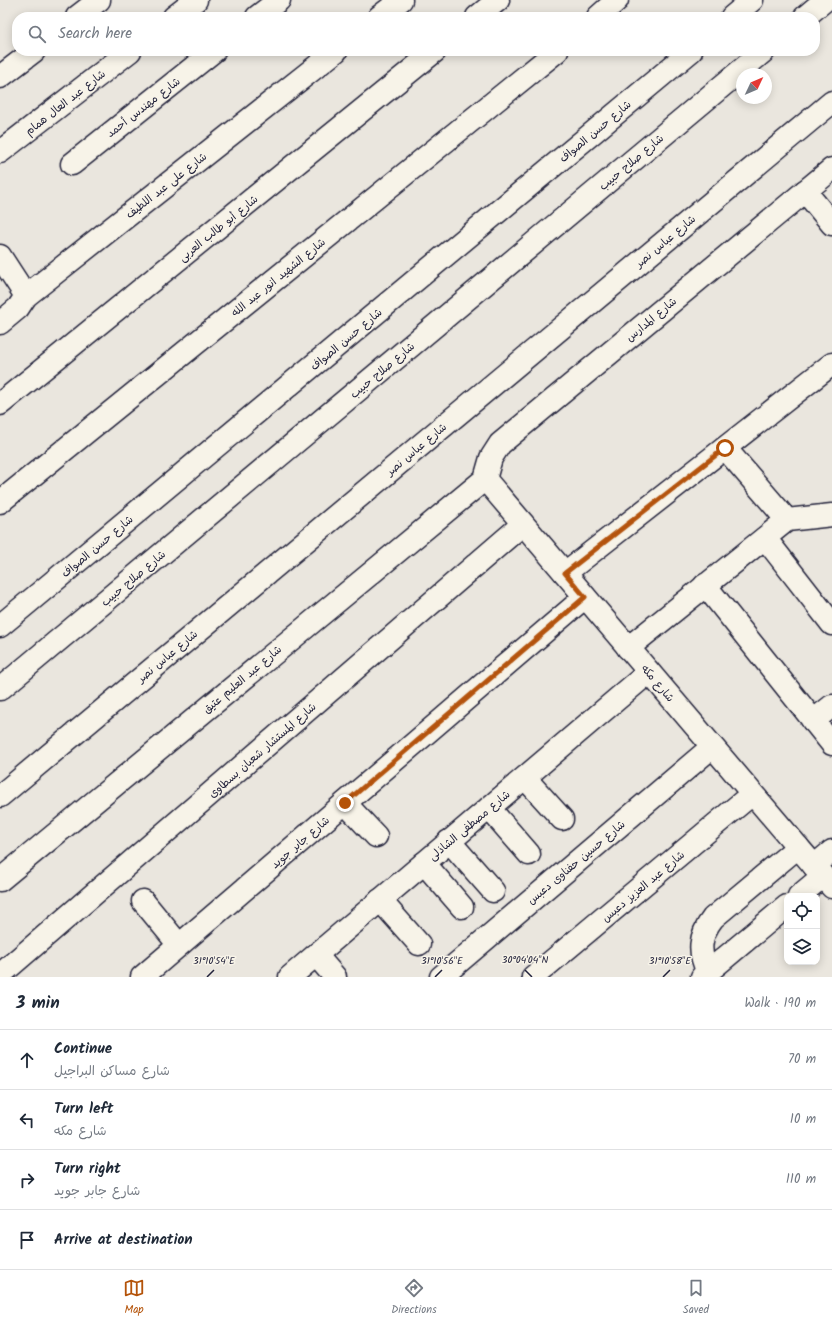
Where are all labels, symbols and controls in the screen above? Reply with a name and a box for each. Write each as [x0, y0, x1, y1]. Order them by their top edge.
search box [12, 12, 820, 56]
text: Search here [58, 22, 132, 46]
icon: search [26, 23, 48, 45]
street label: شارع عبد العال همام [21, 65, 110, 140]
north arrow [736, 68, 772, 104]
street label: شارع مهندس أحمد [103, 73, 185, 143]
street label: شارع حسن الصواف [556, 96, 636, 167]
street label: شارع صلاح حبيب [595, 130, 668, 195]
street label: شارع على عبد اللطيف [122, 148, 211, 223]
street label: شارع أبو طالب العربى [175, 191, 262, 267]
street label: شارع عباس نصر [630, 211, 700, 273]
street label: شارع الشهيد انور عبد الله [227, 234, 330, 322]
street label: شارع المدارس [622, 293, 681, 347]
street label: شارع حسن الصواف [307, 304, 387, 375]
street label: شارع صلاح حبيب [346, 338, 419, 403]
street label: شارع عباس نصر [381, 419, 451, 481]
route start [716, 439, 734, 457]
street label: شارع حسن الصواف [58, 511, 138, 582]
street label: شارع صلاح حبيب [97, 546, 170, 611]
street label: شارع عباس نصر [132, 626, 202, 688]
street label: شارع عبد العليم عتيق [199, 641, 286, 718]
street label: شارع مكه [636, 661, 678, 706]
street label: شارع المستشار شعبان بسطاوى [205, 699, 321, 803]
street label: شارع مصطفى الشاذلى [425, 786, 515, 865]
route end [336, 794, 354, 812]
street label: شارع جابر جويد [267, 812, 334, 873]
street label: شارع حسين حفناوى دعبس [524, 816, 630, 909]
street label: شارع عبد العزيز دعبس [598, 847, 689, 927]
map controls [784, 893, 820, 965]
button: locate [784, 893, 820, 929]
button: layers [784, 929, 820, 965]
text: 30°04'04"N [502, 952, 549, 968]
text: 31°10'54"E [193, 953, 236, 969]
text: 31°10'56"E [421, 953, 464, 969]
text: 31°10'58"E [649, 953, 692, 969]
text: 3 min [16, 990, 60, 1017]
text: Walk · 190 m [744, 993, 816, 1014]
text: Continue [54, 1037, 112, 1061]
icon: ahead [16, 1049, 38, 1071]
text: 70 m [788, 1049, 816, 1070]
text: شارع مساكن البراجيل [54, 1061, 170, 1082]
text: Turn left [54, 1097, 114, 1121]
icon: left [16, 1109, 38, 1131]
text: 10 m [790, 1109, 816, 1130]
text: شارع مكه [54, 1121, 107, 1142]
text: Turn right [54, 1157, 121, 1181]
icon: right [16, 1169, 38, 1191]
text: 110 m [786, 1169, 816, 1190]
text: شارع جابر جويد [54, 1181, 140, 1202]
text: Arrive at destination [54, 1228, 193, 1252]
icon: arrive [16, 1229, 38, 1251]
tab: Map [123, 1277, 145, 1319]
tab: Directions [391, 1277, 437, 1319]
tab: Saved [683, 1277, 709, 1319]

